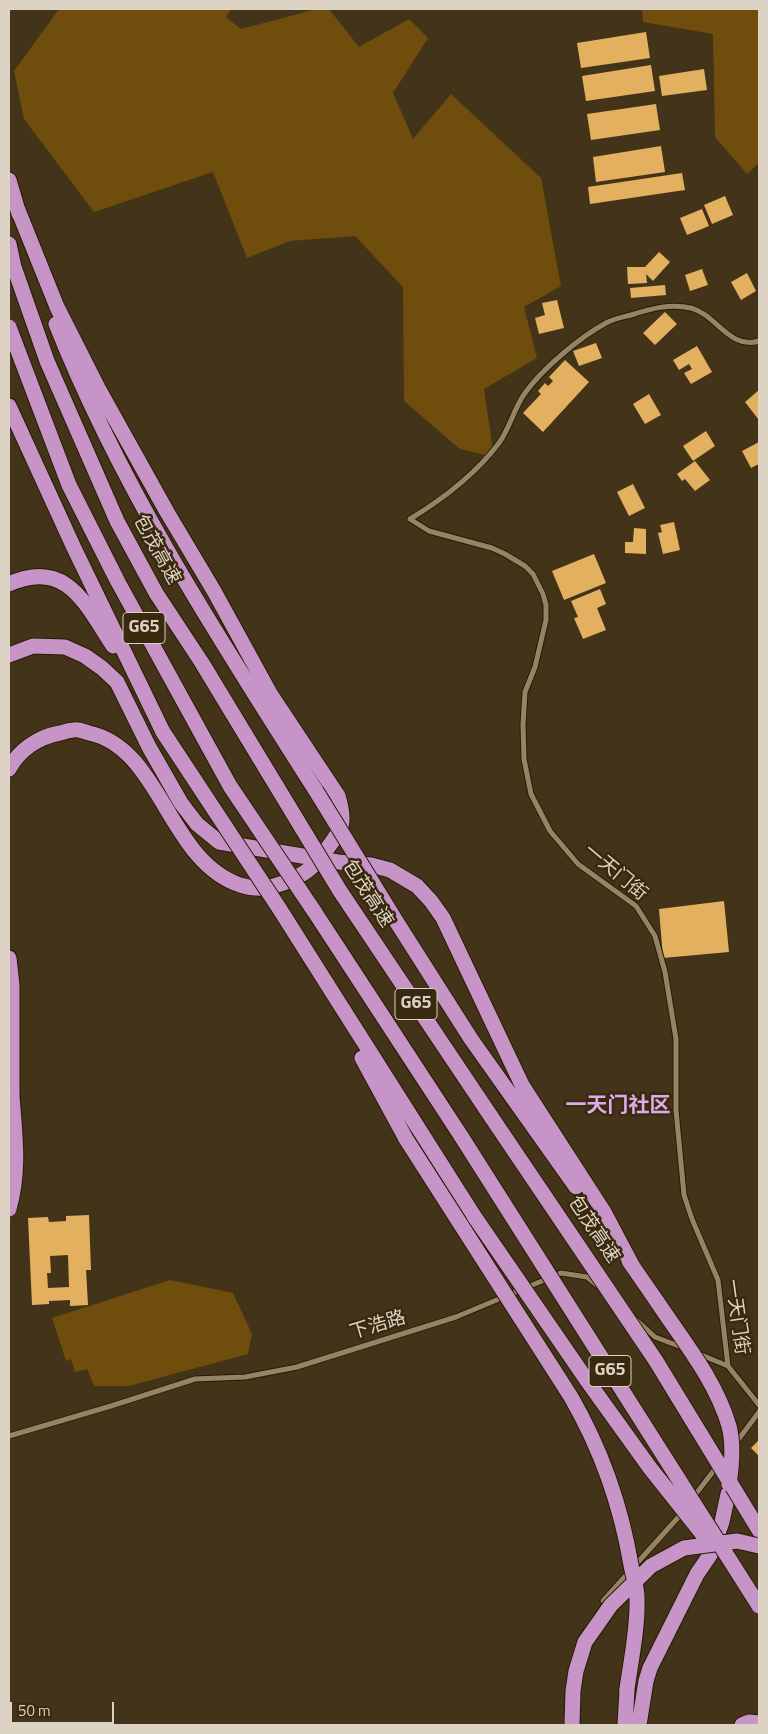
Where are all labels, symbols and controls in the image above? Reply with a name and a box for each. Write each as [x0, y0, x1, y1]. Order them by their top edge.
street label: 包茂高速 [128, 511, 184, 589]
road number: G65 [123, 612, 165, 644]
street label: 一天门街 [579, 840, 651, 906]
street label: 包茂高速 [337, 856, 397, 932]
road number: G65 [395, 989, 437, 1020]
district label: 一天门社区 [566, 1094, 670, 1120]
street label: 包茂高速 [562, 1192, 624, 1268]
street label: 一天门街 [719, 1278, 753, 1356]
street label: 下浩路 [347, 1307, 409, 1345]
road number: G65 [589, 1355, 631, 1386]
scale bar [12, 1692, 116, 1724]
text: 50 m [18, 1699, 51, 1722]

